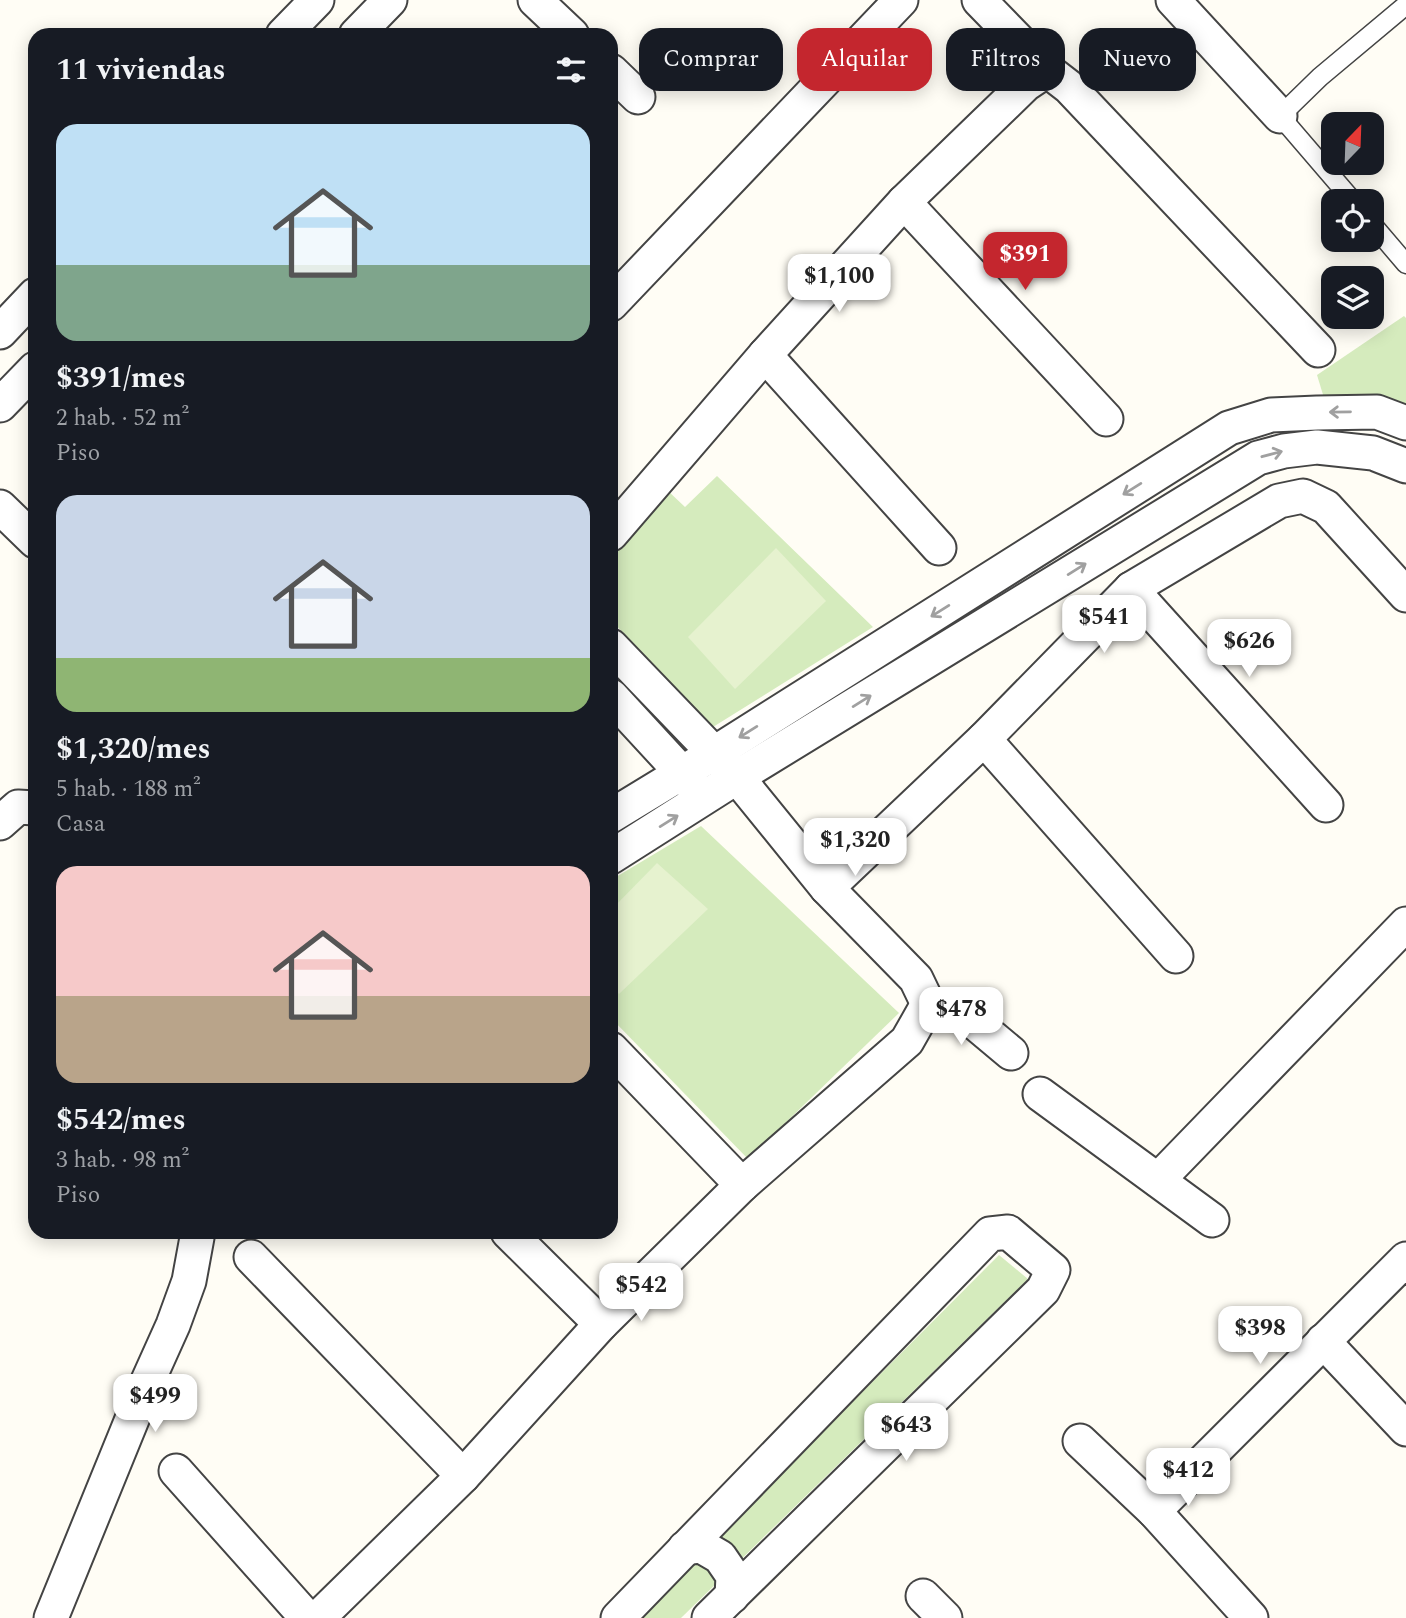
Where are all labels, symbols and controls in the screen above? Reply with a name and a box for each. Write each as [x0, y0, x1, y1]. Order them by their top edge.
chip: Comprar [639, 28, 783, 91]
chip: Alquilar [797, 28, 932, 91]
chip: Filtros [946, 28, 1065, 91]
chip: Nuevo [1079, 28, 1196, 91]
text: 11 viviendas [56, 47, 226, 93]
icon: filters [552, 51, 590, 89]
north arrow [1321, 112, 1384, 175]
map controls [1321, 112, 1384, 329]
icon: home [260, 170, 386, 296]
button: locate [1321, 189, 1384, 252]
pin: $391 [984, 232, 1066, 292]
text: $391 [999, 237, 1051, 272]
pin: $1,100 [782, 254, 896, 314]
text: $1,100 [804, 259, 874, 294]
button: layers [1321, 266, 1384, 329]
text: $391/mes [56, 355, 186, 401]
text: 2 hab. · 52 m² [56, 401, 189, 436]
one-way arrow [1329, 405, 1352, 419]
text: Piso [56, 436, 100, 471]
one-way arrow [1261, 447, 1283, 460]
one-way arrow [1123, 481, 1142, 496]
icon: home [260, 541, 386, 667]
one-way arrow [1066, 562, 1086, 576]
pin: $541 [1063, 596, 1145, 655]
text: $541 [1078, 600, 1130, 635]
one-way arrow [930, 604, 950, 618]
pin: $626 [1208, 620, 1290, 679]
text: $626 [1223, 624, 1275, 659]
one-way arrow [852, 693, 871, 708]
text: $1,320/mes [56, 726, 211, 772]
one-way arrow [738, 726, 758, 740]
text: 5 hab. · 188 m² [56, 772, 201, 807]
text: Casa [56, 807, 105, 842]
one-way arrow [658, 814, 678, 828]
pin: $1,320 [798, 818, 912, 878]
text: $1,320 [820, 823, 890, 858]
icon: home [260, 912, 386, 1038]
pin: $478 [920, 988, 1002, 1047]
text: $478 [935, 992, 987, 1027]
text: $542/mes [56, 1097, 186, 1143]
text: 3 hab. · 98 m² [56, 1143, 189, 1178]
text: Piso [56, 1178, 100, 1213]
pin: $542 [600, 1264, 682, 1323]
text: $542 [615, 1268, 667, 1303]
pin: $398 [1219, 1306, 1301, 1366]
text: $398 [1234, 1311, 1286, 1346]
pin: $499 [114, 1374, 196, 1434]
text: $499 [129, 1379, 181, 1414]
pin: $643 [865, 1404, 947, 1463]
text: $643 [880, 1408, 932, 1443]
pin: $412 [1147, 1448, 1229, 1508]
text: $412 [1162, 1453, 1214, 1488]

